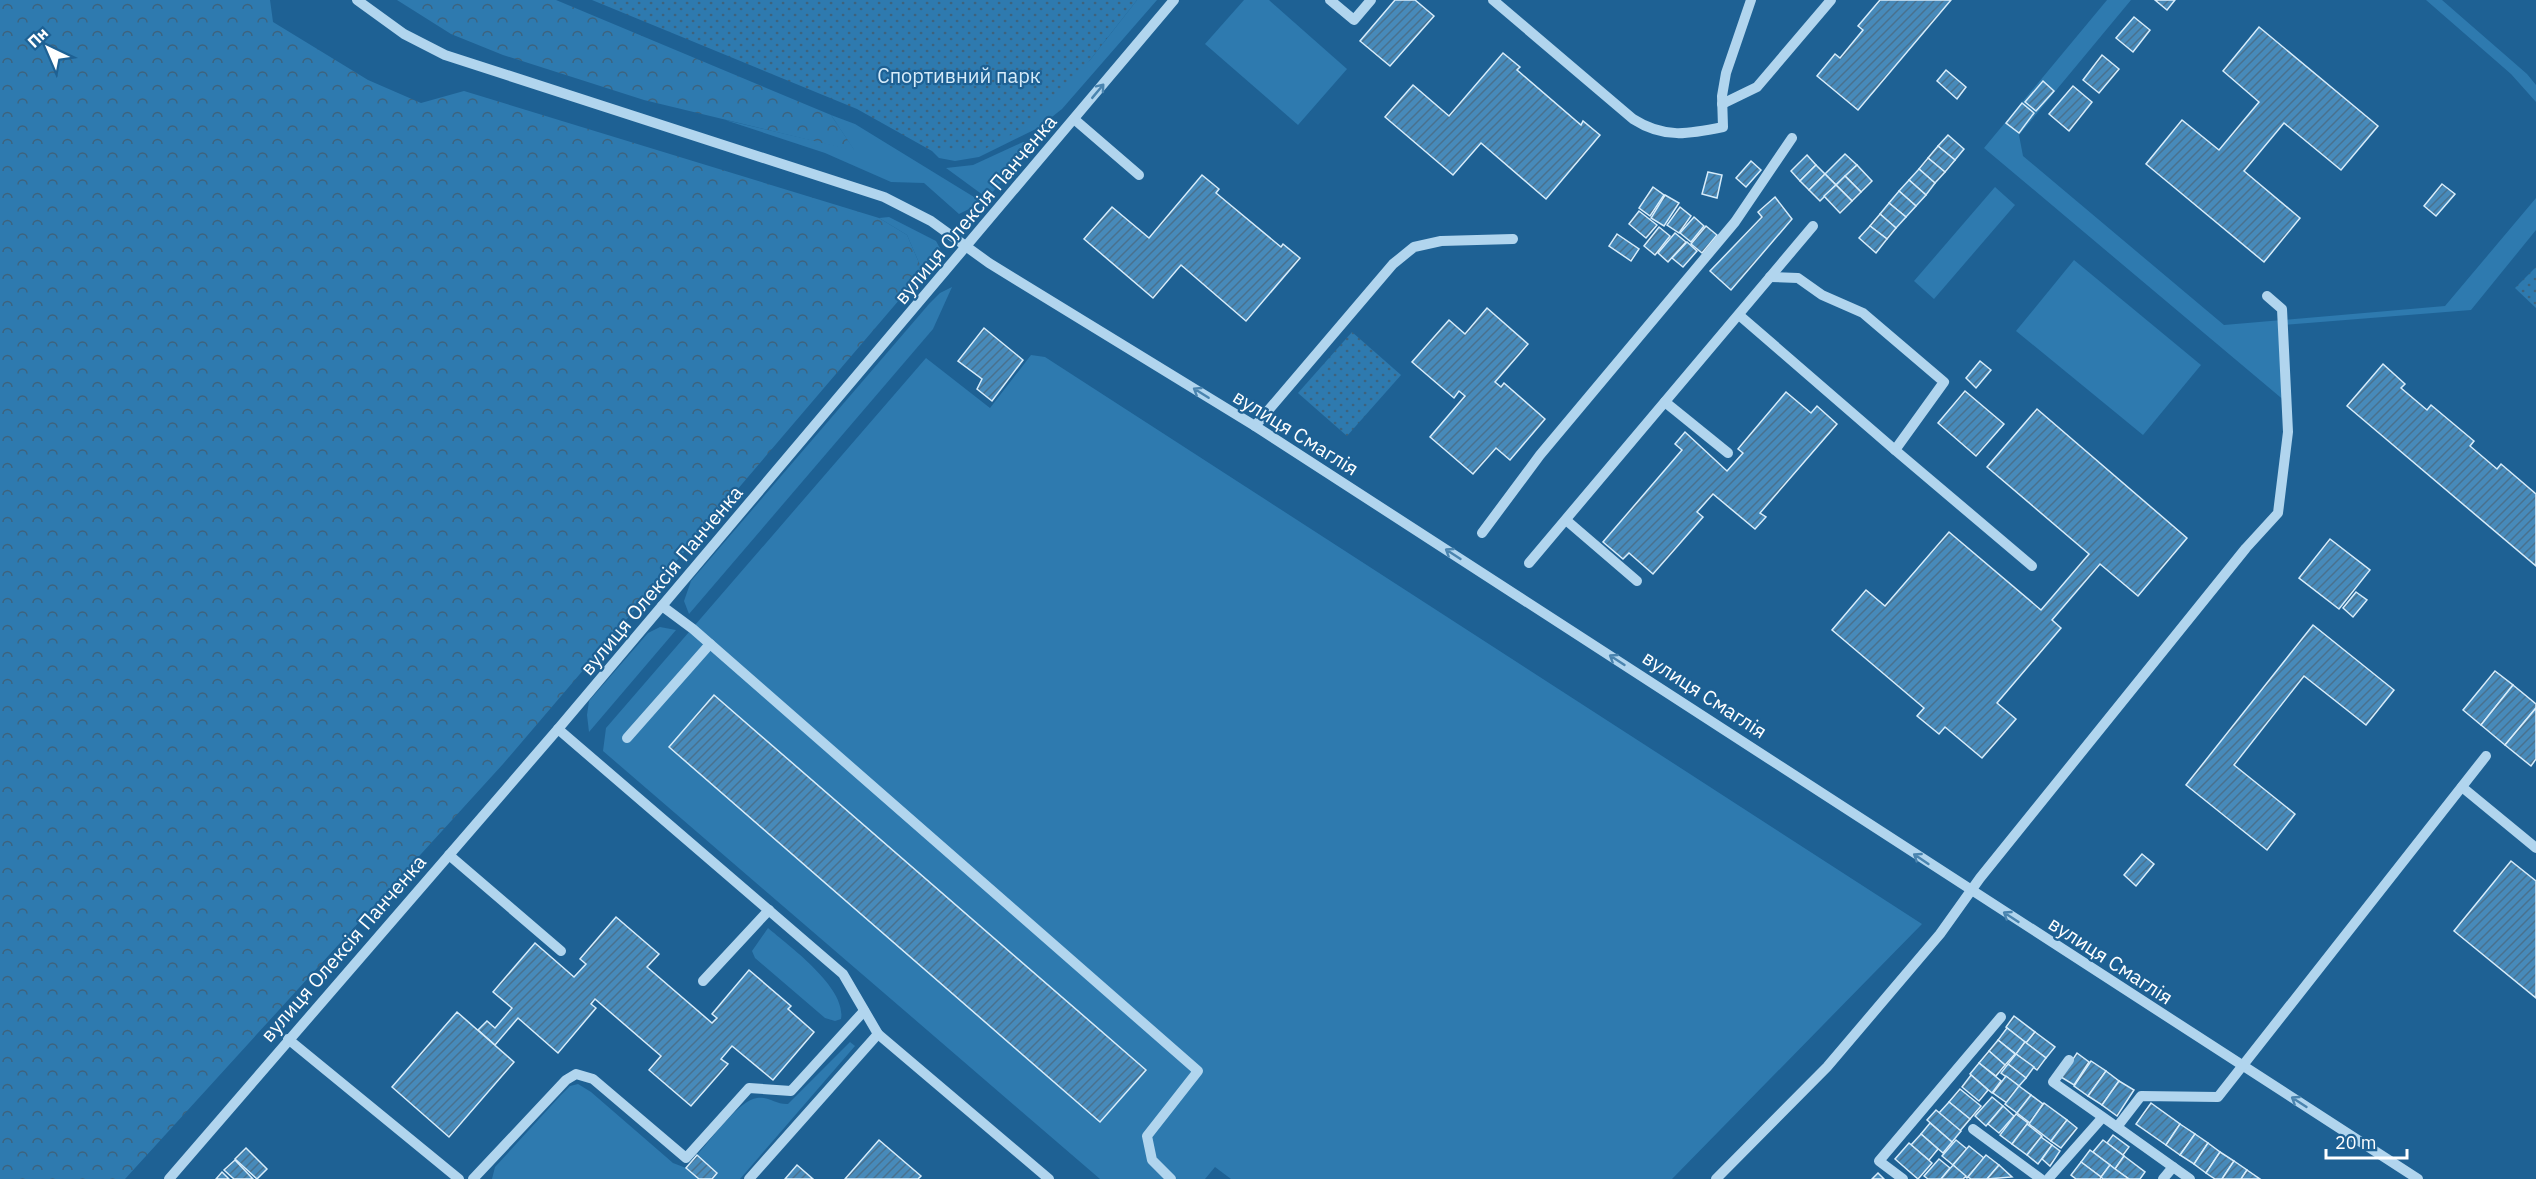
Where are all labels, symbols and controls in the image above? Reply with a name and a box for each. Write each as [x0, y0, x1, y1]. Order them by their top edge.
north arrow [18, 18, 78, 78]
text: Пн [23, 23, 52, 52]
park label: Спортивний парк [877, 62, 1041, 89]
one-way arrow [1091, 83, 1104, 99]
street label: вулиця Олексія Панченка [888, 108, 1063, 310]
street label: вулиця Смаглія [1228, 383, 1364, 481]
one-way arrow [1193, 386, 1210, 398]
street label: вулиця Олексія Панченка [574, 479, 749, 681]
one-way arrow [1446, 548, 1462, 560]
street label: вулиця Смаглія [1638, 644, 1772, 744]
one-way arrow [1609, 653, 1626, 666]
street label: вулиця Олексія Панченка [254, 848, 432, 1047]
one-way arrow [1913, 853, 1930, 865]
street label: вулиця Смаглія [2044, 910, 2178, 1010]
one-way arrow [2002, 911, 2019, 924]
one-way arrow [2290, 1095, 2307, 1108]
scale bar [2326, 1122, 2407, 1160]
text: 20 m [2335, 1131, 2377, 1154]

